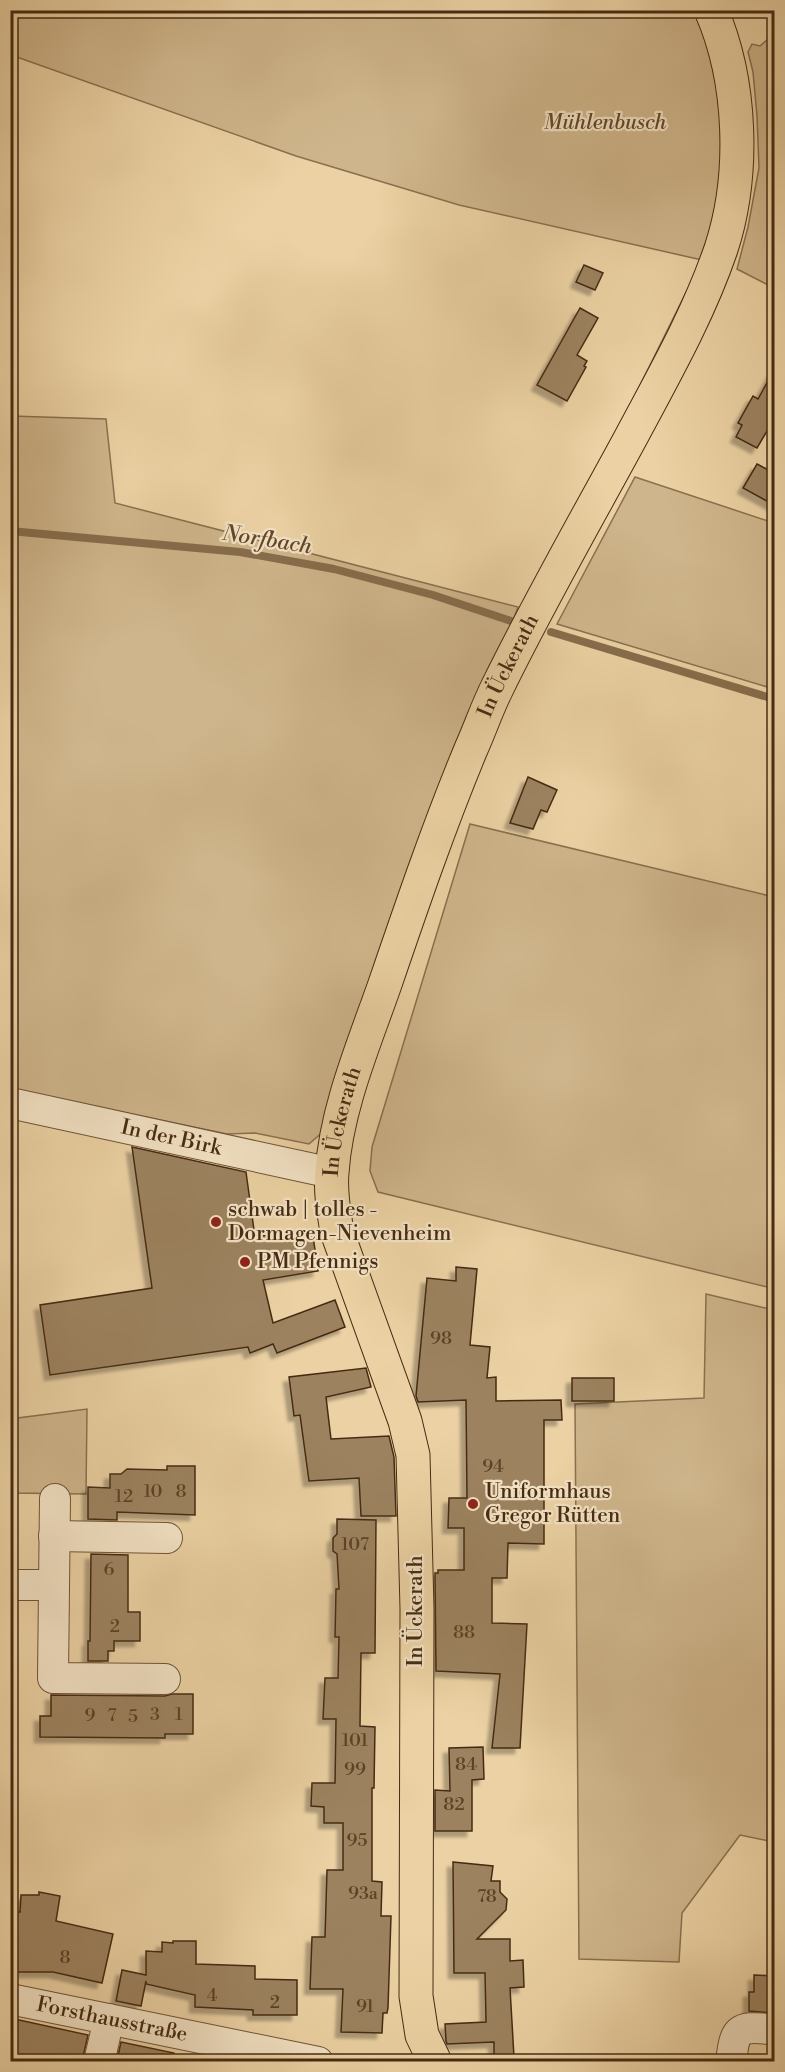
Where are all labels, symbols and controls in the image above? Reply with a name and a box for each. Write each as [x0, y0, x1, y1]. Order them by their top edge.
park label: Mühlenbusch [544, 110, 667, 136]
water label: Norfbach [219, 519, 314, 561]
street label: In Ückerath [472, 610, 545, 721]
street label: In Ückerath [319, 1063, 368, 1177]
street label: In der Birk [118, 1114, 225, 1162]
place label: schwab | tolles - Dormagen-Nievenheim [228, 1197, 451, 1247]
marker: schwab | tolles - Dormagen-Nievenheim [209, 1215, 223, 1229]
place label: PM Pfennigs [257, 1249, 378, 1275]
marker: PM Pfennigs [238, 1255, 252, 1269]
house number: 98 [430, 1327, 452, 1350]
house number: 94 [482, 1455, 504, 1478]
place label: Uniformhaus Gregor Rütten [485, 1479, 621, 1529]
house number: 10 [143, 1480, 163, 1503]
house number: 8 [175, 1480, 187, 1503]
house number: 12 [115, 1485, 133, 1508]
marker: Uniformhaus Gregor Rütten [466, 1497, 480, 1511]
house number: 107 [341, 1533, 369, 1556]
street label: In Ückerath [401, 1555, 429, 1667]
house number: 6 [104, 1558, 115, 1581]
house number: 2 [110, 1615, 120, 1638]
house number: 88 [453, 1621, 475, 1644]
house number: 3 [150, 1703, 160, 1726]
house number: 1 [175, 1703, 183, 1726]
house number: 9 [85, 1704, 96, 1727]
house number: 7 [107, 1704, 117, 1727]
house number: 5 [128, 1705, 138, 1728]
house number: 101 [342, 1729, 368, 1752]
house number: 84 [455, 1753, 477, 1776]
house number: 99 [344, 1758, 366, 1781]
house number: 82 [443, 1793, 465, 1816]
house number: 95 [347, 1829, 367, 1852]
house number: 93a [348, 1882, 379, 1905]
house number: 78 [477, 1885, 497, 1908]
house number: 8 [59, 1946, 71, 1969]
house number: 4 [207, 1984, 218, 2007]
house number: 2 [270, 1991, 280, 2014]
street label: Forsthausstraße [34, 1992, 190, 2048]
house number: 91 [356, 1995, 374, 2018]

